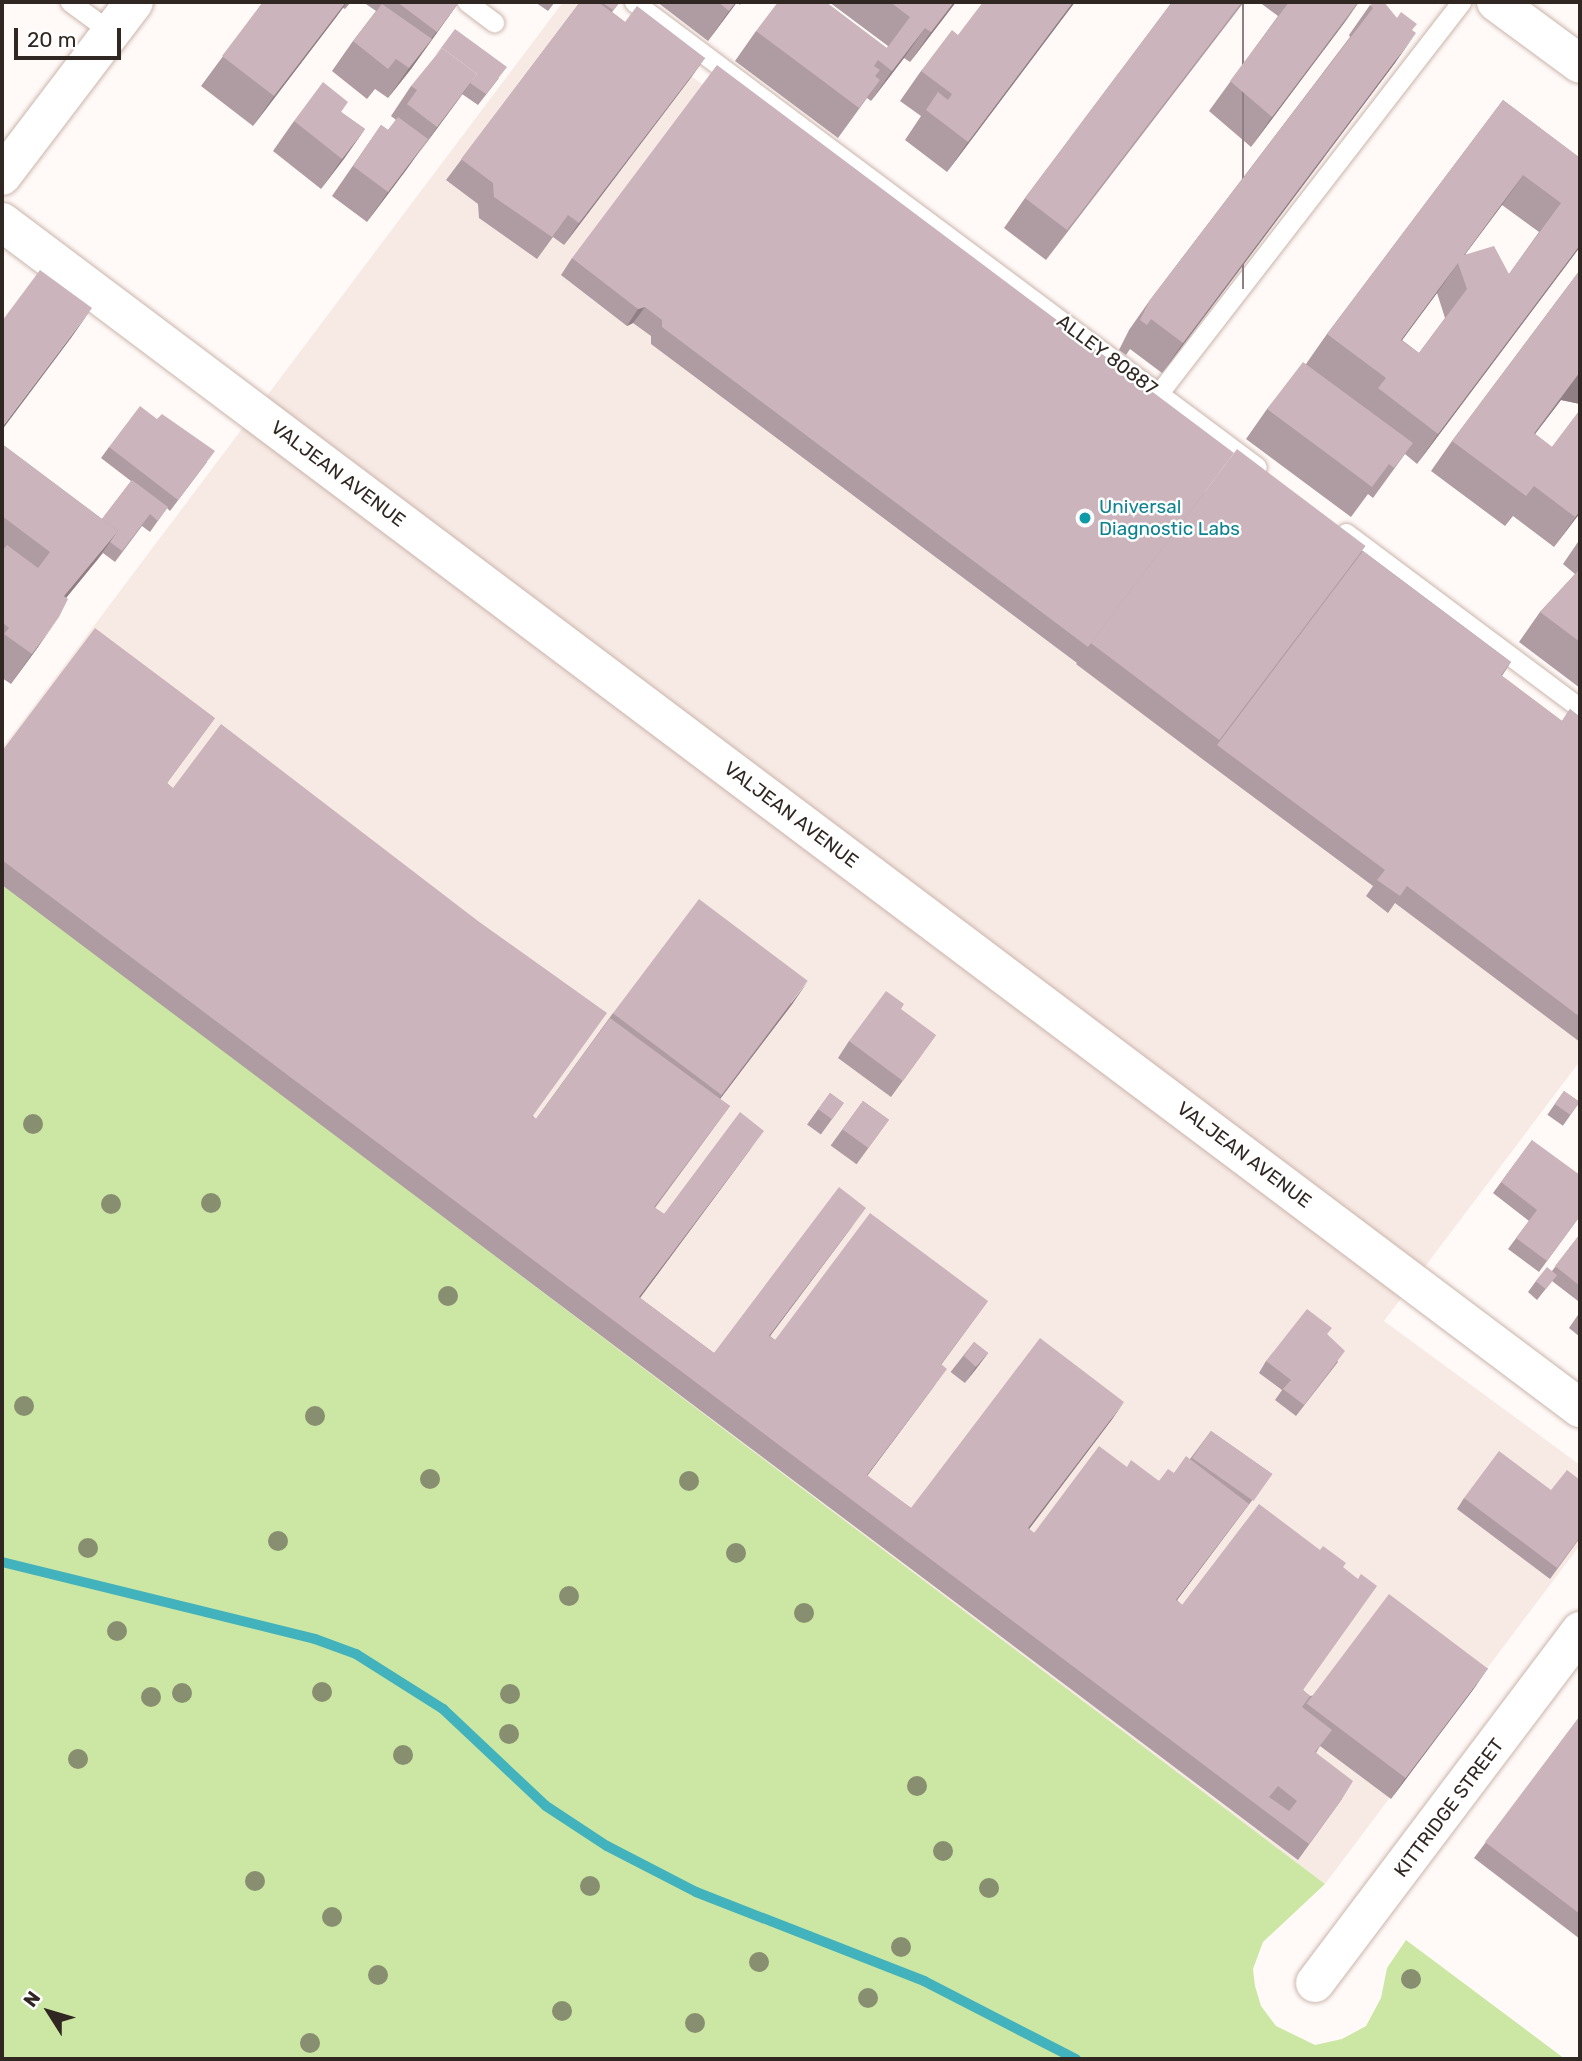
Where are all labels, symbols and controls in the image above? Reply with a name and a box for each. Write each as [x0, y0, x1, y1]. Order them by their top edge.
scale bar [18, 14, 124, 58]
text: 20 m [27, 27, 76, 52]
street label: ALLEY 80887 [1052, 310, 1162, 400]
street label: VALJEAN AVENUE [266, 416, 410, 532]
place label: Universal Diagnostic Labs [1099, 496, 1240, 540]
marker: Universal Diagnostic Labs [1077, 510, 1093, 526]
street label: VALJEAN AVENUE [719, 757, 863, 873]
street label: VALJEAN AVENUE [1172, 1097, 1316, 1213]
street label: KITTRIDGE STREET [1389, 1734, 1509, 1882]
north arrow [14, 1977, 84, 2047]
text: N [19, 1987, 45, 2011]

